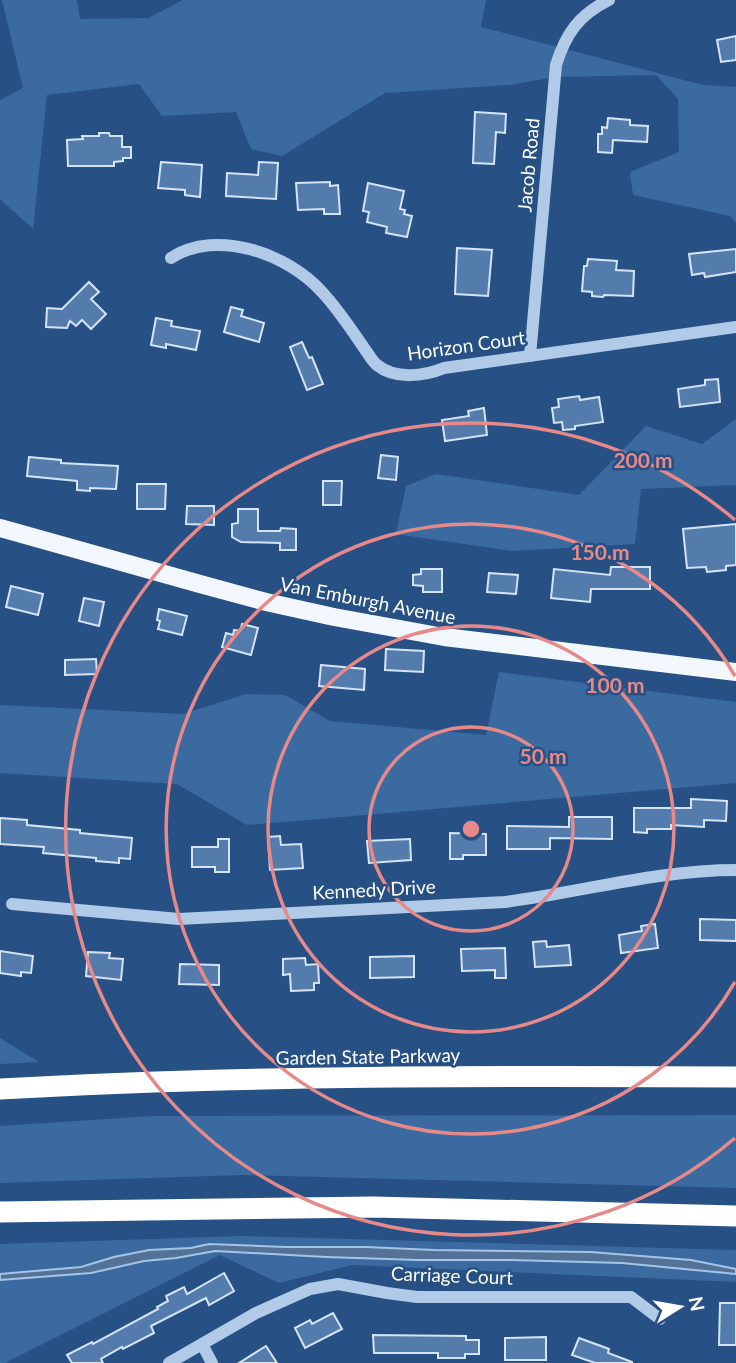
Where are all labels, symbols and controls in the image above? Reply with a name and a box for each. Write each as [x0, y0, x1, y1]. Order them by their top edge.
street label: Jacob Road [512, 117, 544, 213]
street label: Horizon Court [406, 325, 527, 365]
text: 200 m [613, 447, 673, 472]
text: 150 m [570, 539, 630, 564]
street label: Van Emburgh Avenue [278, 572, 458, 628]
text: 100 m [585, 672, 645, 697]
text: 50 m [519, 743, 567, 768]
centre of rings [459, 817, 483, 841]
street label: Kennedy Drive [312, 874, 436, 904]
street label: Garden State Parkway [276, 1043, 461, 1069]
street label: Carriage Court [391, 1261, 514, 1289]
north arrow [645, 1272, 715, 1342]
text: N [684, 1294, 710, 1313]

